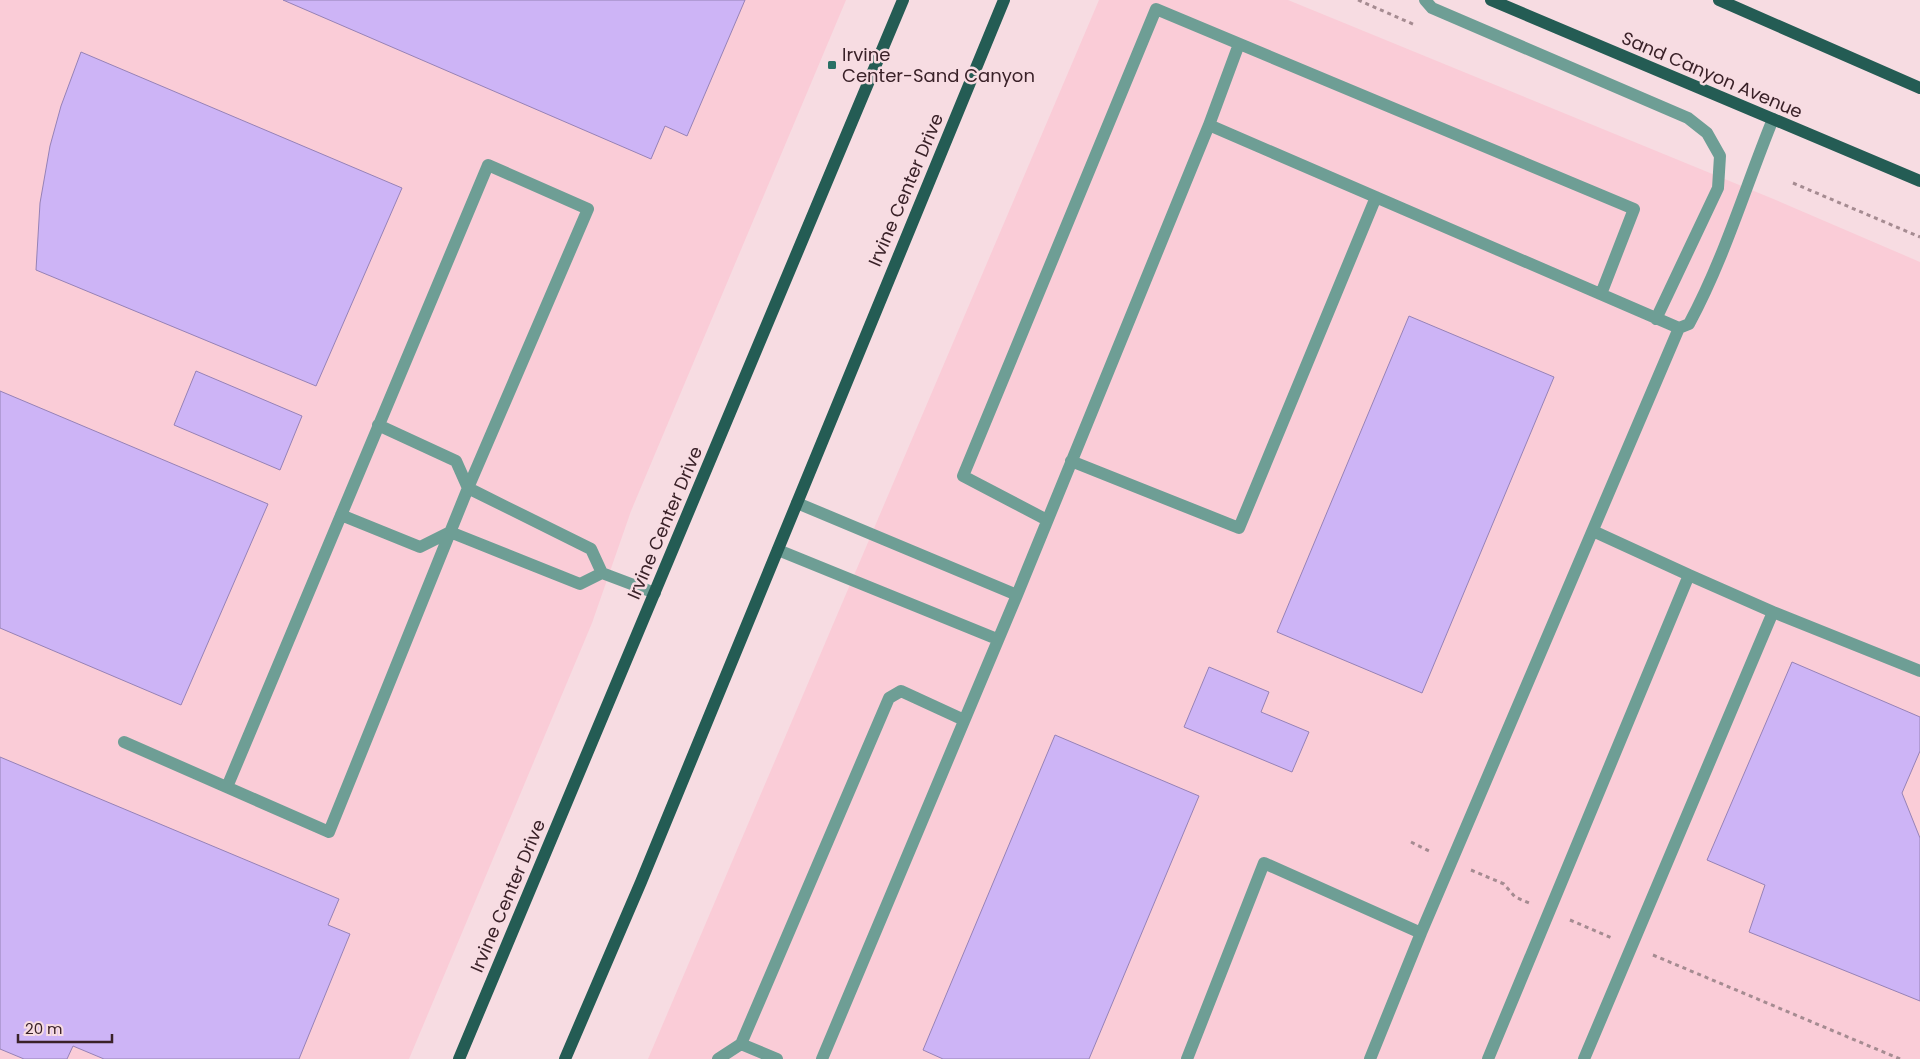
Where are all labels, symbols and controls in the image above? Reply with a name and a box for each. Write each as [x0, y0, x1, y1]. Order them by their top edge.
street label: Sand Canyon Avenue [1618, 25, 1807, 124]
place label: Irvine Center-Sand Canyon [842, 42, 1035, 88]
marker: Irvine Center-Sand Canyon [826, 59, 838, 71]
street label: Irvine Center Drive [862, 109, 949, 270]
street label: Irvine Center Drive [621, 442, 708, 603]
street label: Irvine Center Drive [464, 815, 551, 976]
scale bar [18, 1012, 111, 1044]
text: 20 m [25, 1018, 63, 1039]

